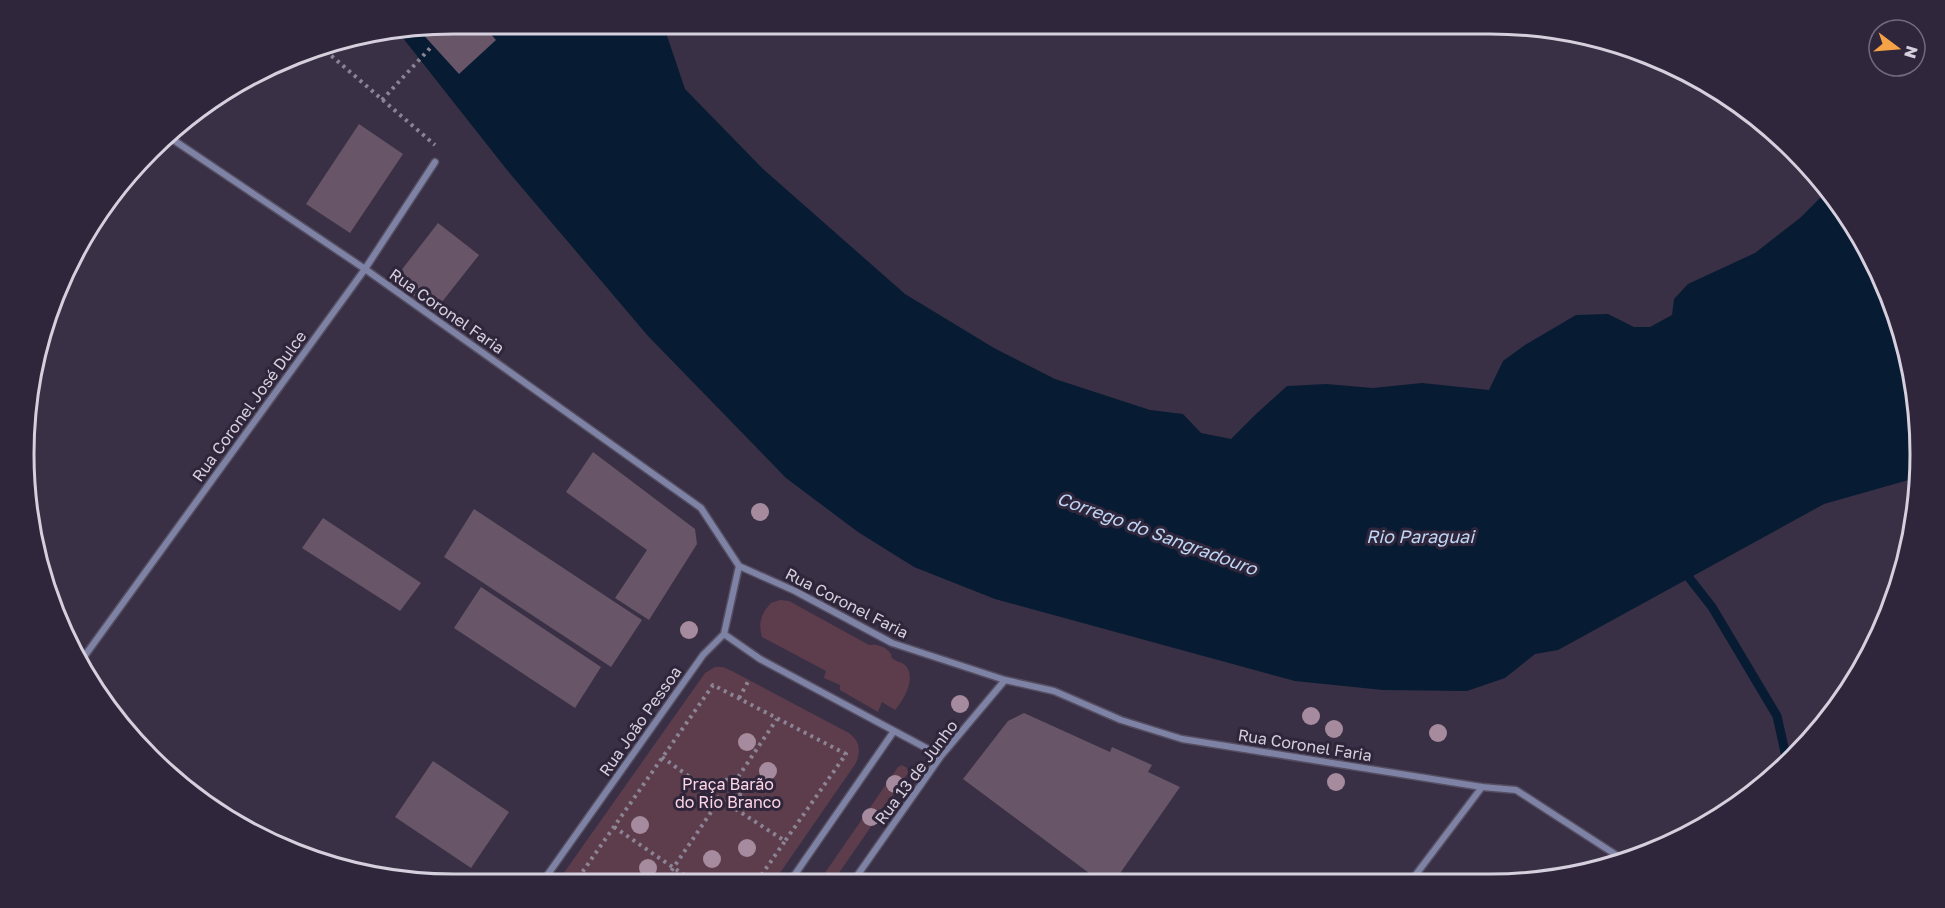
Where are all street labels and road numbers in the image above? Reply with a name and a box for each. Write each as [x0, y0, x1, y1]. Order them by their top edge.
street label: Rua Coronel Faria [386, 264, 508, 358]
street label: Rua Coronel José Dulce [187, 327, 311, 485]
street label: Rua Coronel Faria [782, 563, 912, 643]
street label: Rua João Pessoa [595, 662, 685, 780]
street label: Rua 13 de Junho [870, 716, 962, 828]
street label: Rua Coronel Faria [1237, 725, 1373, 765]

